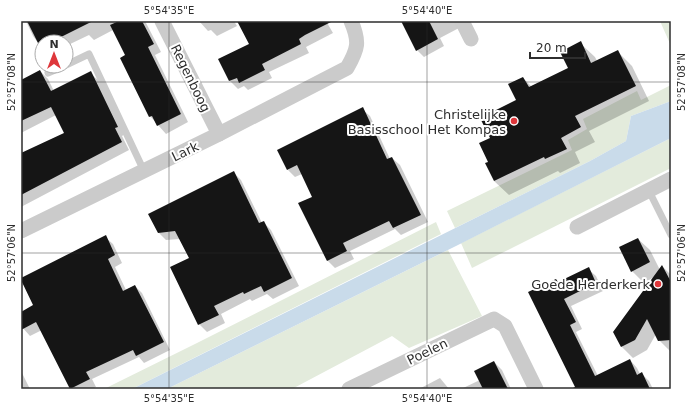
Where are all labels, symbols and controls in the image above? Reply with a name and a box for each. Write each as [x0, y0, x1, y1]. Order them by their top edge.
text: 5°54'35"E [144, 5, 194, 16]
text: 5°54'40"E [402, 5, 452, 16]
north arrow [34, 34, 74, 74]
scale bar [530, 34, 585, 60]
text: N [49, 38, 59, 51]
text: 20 m [536, 41, 567, 55]
street label: Regenboog [168, 42, 213, 114]
text: 52°57'08"N [6, 53, 17, 111]
text: 52°57'08"N [676, 53, 687, 111]
place label: Christelijke Basisschool Het Kompas [348, 107, 506, 137]
marker: Christelijke Basisschool Het Kompas [509, 116, 519, 126]
street label: Lark [169, 138, 202, 164]
text: 52°57'06"N [6, 224, 17, 282]
text: 52°57'06"N [676, 224, 687, 282]
place label: Goede Herderkerk [531, 277, 650, 292]
marker: Goede Herderkerk [653, 279, 663, 289]
street label: Poelen [405, 335, 450, 368]
text: 5°54'35"E [144, 393, 194, 404]
text: 5°54'40"E [402, 393, 452, 404]

